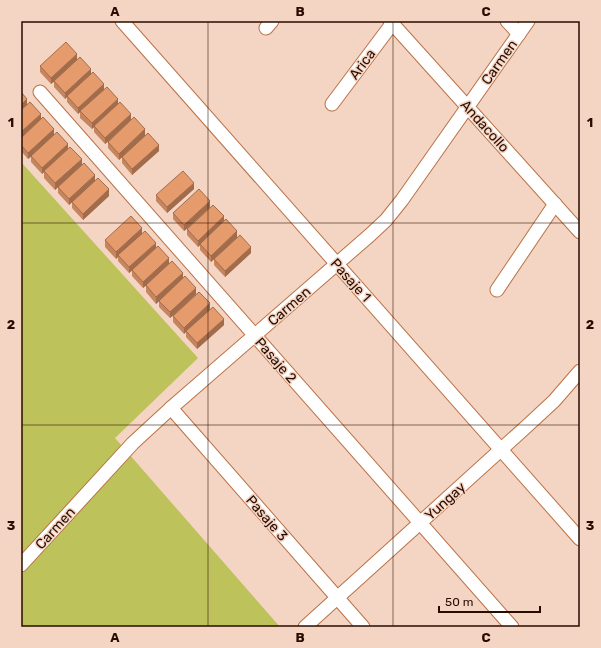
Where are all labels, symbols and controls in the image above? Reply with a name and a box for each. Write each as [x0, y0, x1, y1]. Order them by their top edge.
text: A [110, 4, 120, 19]
text: B [295, 4, 305, 19]
text: C [481, 4, 491, 19]
street label: Carmen [478, 36, 521, 88]
street label: Arica [346, 46, 379, 83]
street label: Andacollo [457, 97, 513, 156]
text: 1 [8, 115, 14, 130]
text: 1 [587, 115, 593, 130]
street label: Pasaje 1 [327, 255, 374, 305]
street label: Carmen [264, 283, 314, 330]
text: 2 [7, 317, 15, 332]
text: 2 [586, 317, 594, 332]
street label: Pasaje 2 [251, 334, 300, 387]
street label: Yungay [422, 479, 469, 524]
street label: Pasaje 3 [242, 492, 291, 545]
street label: Carmen [32, 504, 79, 553]
text: 3 [7, 518, 16, 533]
text: 3 [586, 518, 595, 533]
scale bar [439, 588, 540, 614]
text: 50 m [445, 595, 473, 609]
text: A [110, 630, 120, 645]
text: B [295, 630, 305, 645]
text: C [481, 630, 491, 645]

